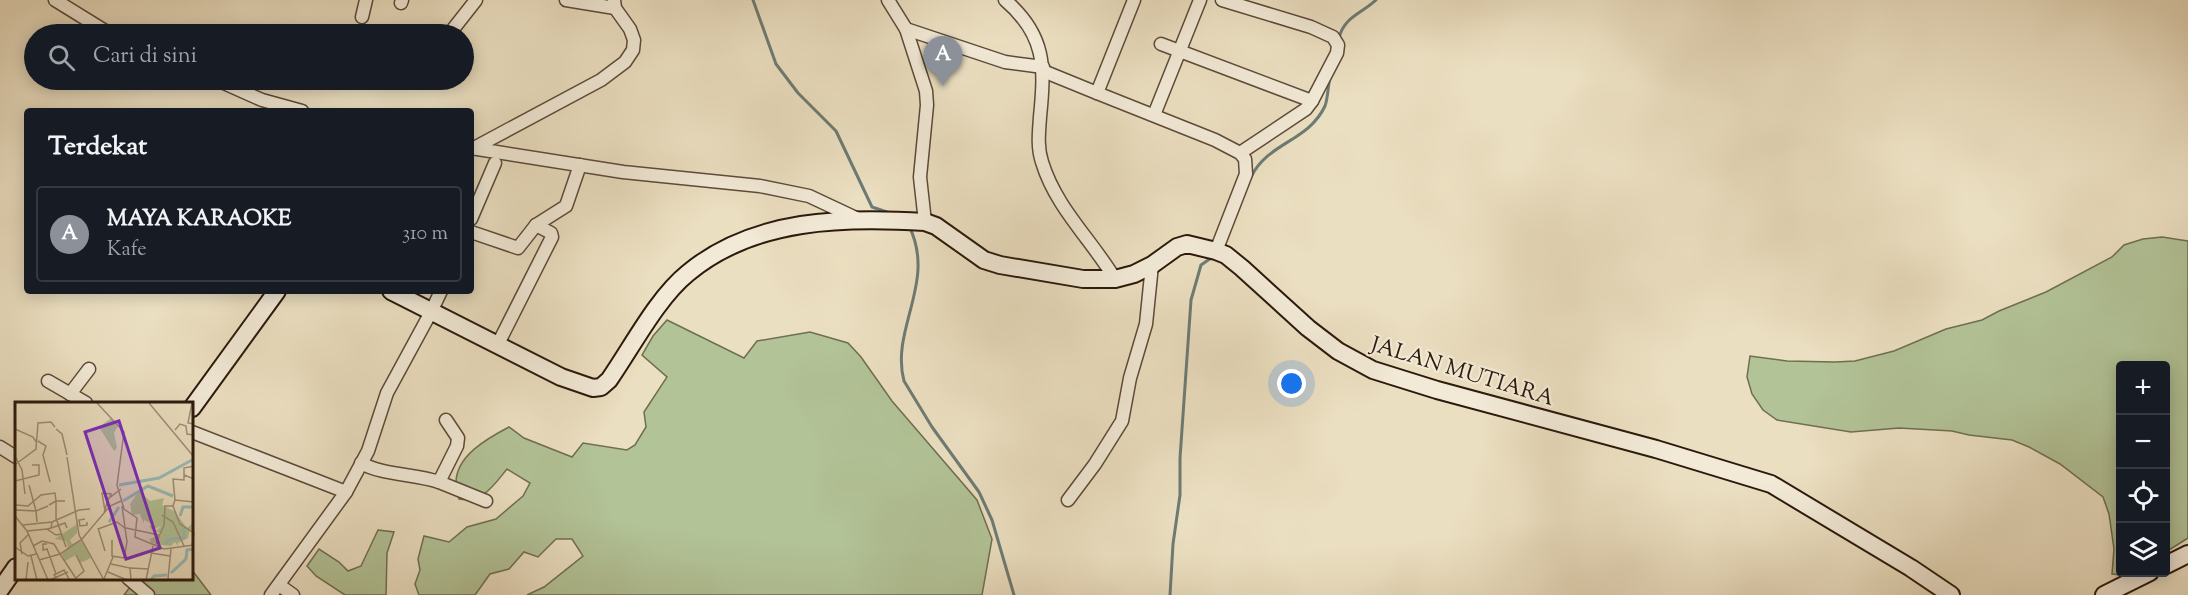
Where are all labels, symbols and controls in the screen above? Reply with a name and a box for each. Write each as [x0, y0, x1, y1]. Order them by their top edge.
search box [24, 24, 474, 90]
pin: A [924, 36, 962, 86]
icon: search [45, 41, 78, 74]
text: Cari di sini [93, 41, 197, 73]
text: Terdekat [48, 129, 147, 166]
text: MAYA KARAOKE [107, 204, 291, 236]
text: A [61, 220, 78, 249]
text: 310 m [402, 220, 448, 249]
text: Kafe [107, 236, 147, 265]
street label: JALAN MUTIARA [1366, 330, 1558, 416]
map controls [2116, 361, 2170, 577]
button: + [2116, 361, 2170, 415]
your location [1277, 369, 1306, 398]
inset map [15, 402, 194, 580]
button: − [2116, 415, 2170, 469]
button: locate [2116, 469, 2170, 523]
button: layers [2116, 523, 2170, 577]

